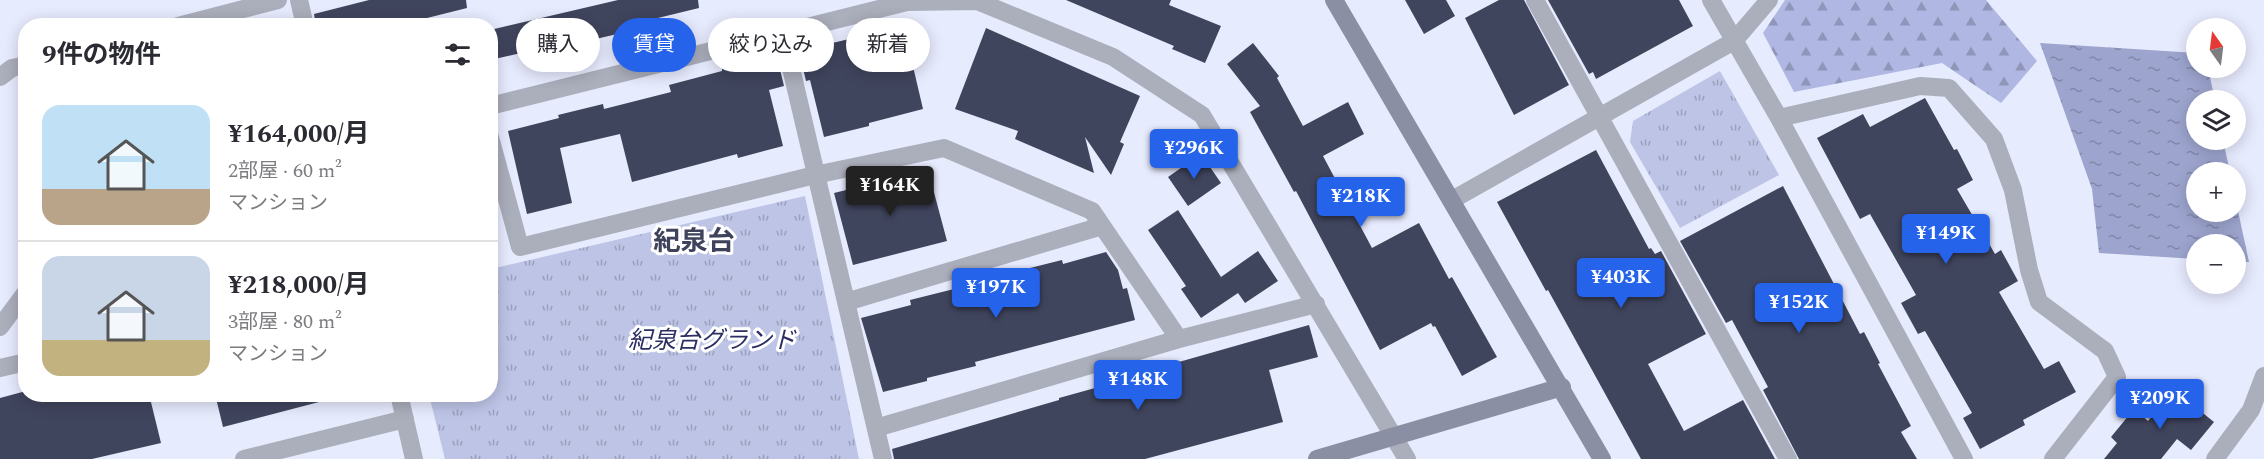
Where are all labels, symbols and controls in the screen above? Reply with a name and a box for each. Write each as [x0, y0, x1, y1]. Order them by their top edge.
chip: 購入 [516, 18, 600, 72]
chip: 賃貸 [612, 18, 696, 72]
chip: 絞り込み [708, 18, 834, 72]
chip: 新着 [846, 18, 930, 72]
north arrow [2186, 18, 2246, 78]
map controls [2186, 18, 2246, 294]
text: 9件の物件 [42, 35, 161, 75]
icon: filters [441, 38, 474, 71]
button: layers [2186, 90, 2246, 150]
text: ¥164,000/月 [228, 114, 370, 154]
icon: home [90, 129, 162, 201]
pin: ¥296K [1152, 129, 1236, 180]
text: ¥296K [1164, 133, 1224, 163]
text: 2部屋 · 60 m² [228, 156, 342, 186]
button: + [2186, 162, 2246, 222]
pin: ¥164K [848, 166, 932, 217]
text: ¥164K [860, 170, 920, 200]
pin: ¥218K [1319, 177, 1403, 228]
text: ¥218K [1331, 181, 1391, 211]
text: マンション [228, 188, 328, 218]
pin: ¥149K [1904, 214, 1988, 265]
text: ¥149K [1916, 218, 1976, 248]
district label: 紀泉台 [654, 221, 735, 263]
button: − [2186, 234, 2246, 294]
pin: ¥403K [1579, 258, 1663, 309]
text: ¥403K [1591, 262, 1651, 292]
text: ¥218,000/月 [228, 265, 370, 305]
pin: ¥197K [954, 268, 1038, 319]
text: ¥197K [966, 272, 1026, 302]
icon: home [90, 280, 162, 352]
pin: ¥152K [1757, 283, 1841, 334]
text: ¥152K [1769, 287, 1829, 317]
text: 3部屋 · 80 m² [228, 307, 342, 337]
park label: 紀泉台グランド [628, 323, 797, 359]
text: マンション [228, 339, 328, 369]
pin: ¥148K [1096, 360, 1180, 411]
text: ¥148K [1108, 364, 1168, 394]
pin: ¥209K [2118, 379, 2202, 430]
text: ¥209K [2130, 383, 2190, 413]

